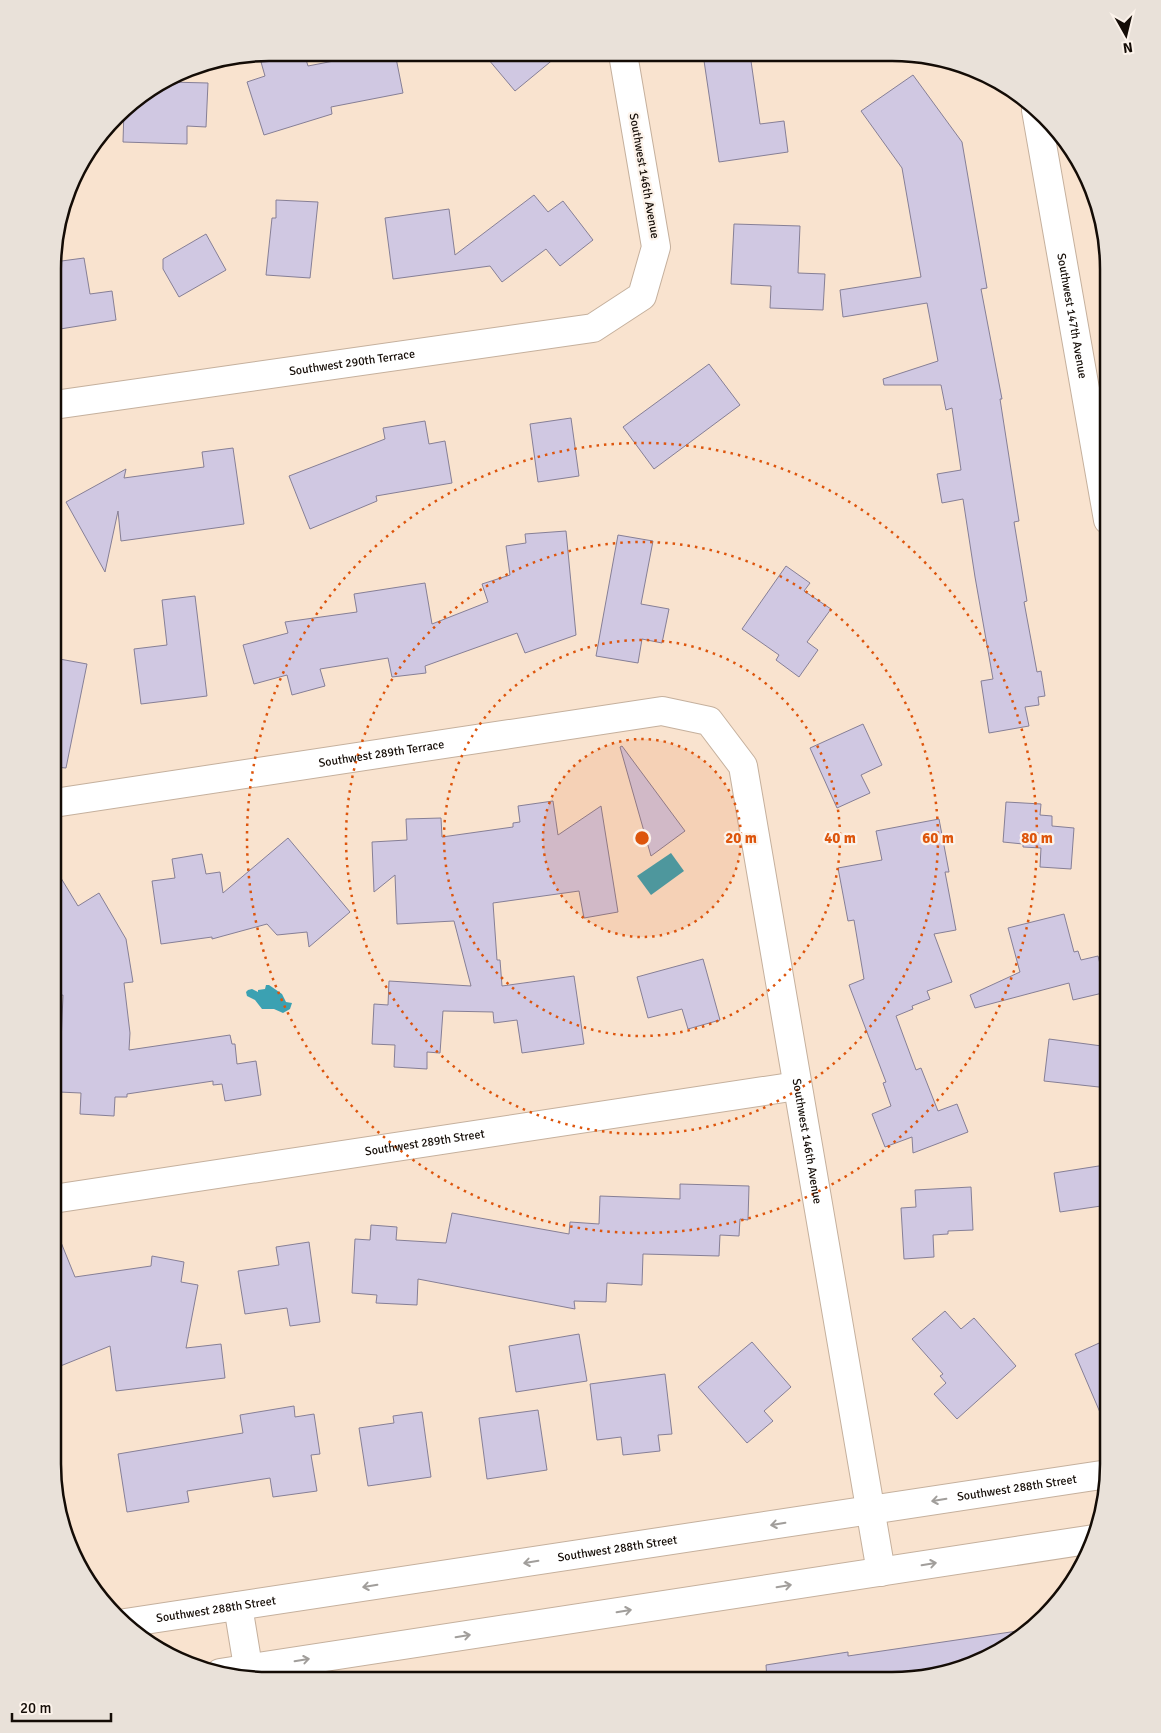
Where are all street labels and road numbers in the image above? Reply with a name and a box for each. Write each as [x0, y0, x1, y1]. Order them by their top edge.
street label: Southwest 146th Avenue [626, 112, 662, 240]
street label: Southwest 147th Avenue [1054, 252, 1091, 380]
street label: Southwest 290th Terrace [288, 346, 416, 379]
street label: Southwest 289th Terrace [317, 737, 445, 770]
street label: Southwest 146th Avenue [789, 1077, 825, 1205]
street label: Southwest 289th Street [364, 1126, 486, 1159]
street label: Southwest 288th Street [956, 1471, 1078, 1504]
street label: Southwest 288th Street [557, 1532, 678, 1565]
street label: Southwest 288th Street [155, 1593, 277, 1626]

